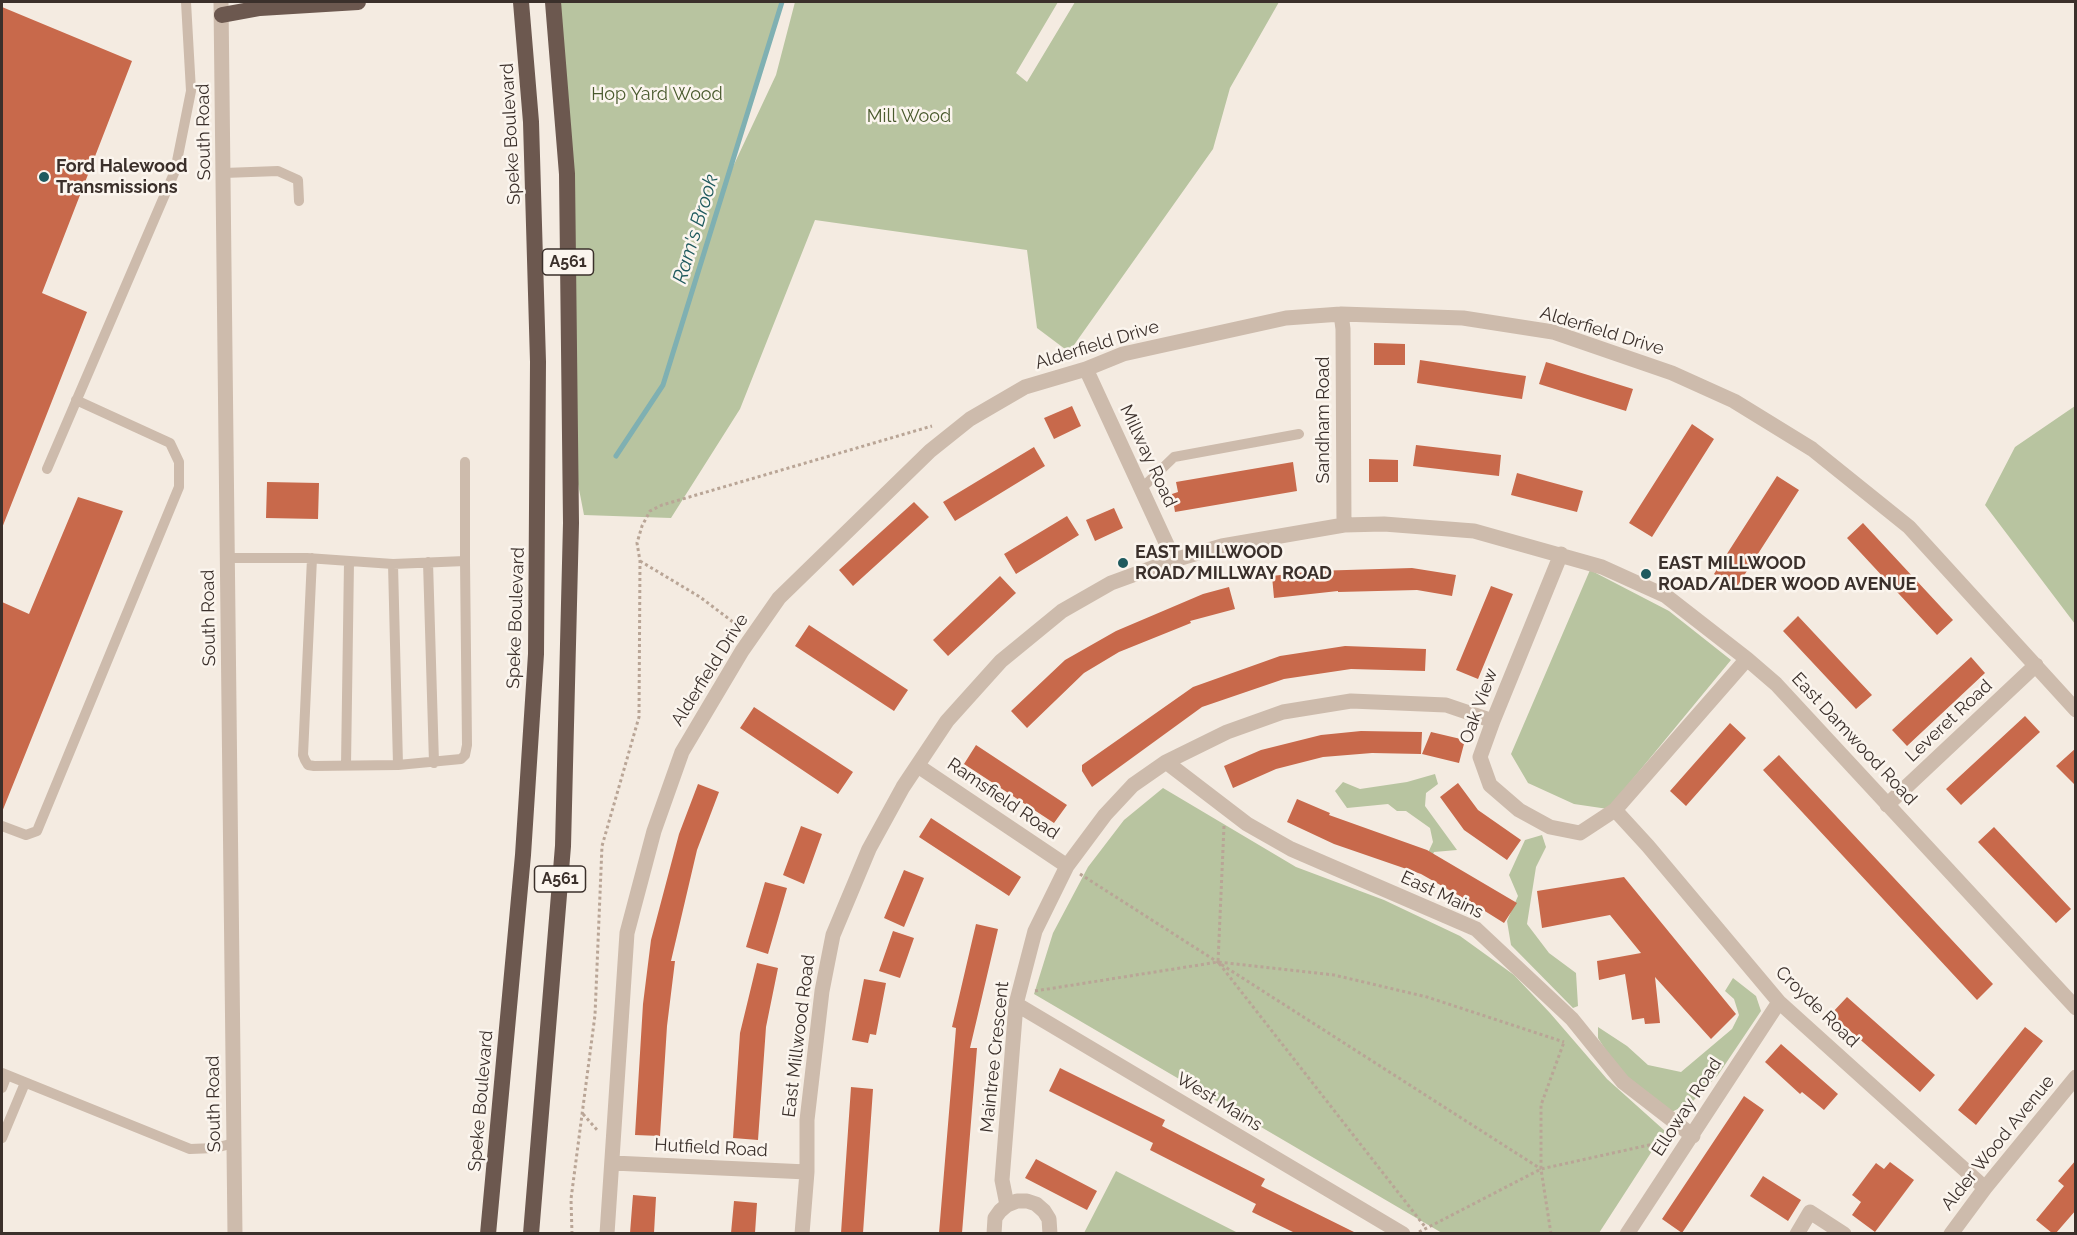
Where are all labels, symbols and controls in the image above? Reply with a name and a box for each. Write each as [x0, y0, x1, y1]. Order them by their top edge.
street label: Speke Boulevard [497, 63, 525, 205]
street label: South Road [192, 84, 216, 180]
park label: Hop Yard Wood [591, 84, 723, 106]
park label: Mill Wood [867, 106, 951, 128]
place label: Ford Halewood Transmissions [56, 156, 188, 198]
marker: Ford Halewood Transmissions [37, 170, 51, 184]
water label: Ram's Brook [668, 172, 724, 286]
road number: A561 [542, 249, 594, 275]
street label: Alderfield Drive [1537, 302, 1667, 360]
street label: Alderfield Drive [1032, 316, 1162, 374]
street label: Sandham Road [1313, 356, 1335, 484]
street label: Millway Road [1115, 401, 1181, 511]
place label: EAST MILLWOOD ROAD/MILLWAY ROAD [1135, 542, 1332, 584]
street label: Speke Boulevard [503, 547, 529, 689]
place label: EAST MILLWOOD ROAD/ALDER WOOD AVENUE [1658, 553, 1916, 596]
marker: EAST MILLWOOD ROAD/MILLWAY ROAD [1116, 556, 1130, 570]
marker: EAST MILLWOOD ROAD/ALDER WOOD AVENUE [1639, 567, 1653, 581]
street label: South Road [197, 570, 221, 666]
street label: Alderfield Drive [667, 610, 753, 730]
street label: Oak View [1455, 665, 1503, 747]
street label: East Damwood Road [1787, 668, 1921, 810]
street label: Leveret Road [1901, 675, 1997, 767]
street label: Ramsfield Road [943, 754, 1063, 844]
road number: A561 [534, 866, 586, 892]
street label: East Mains [1397, 866, 1487, 924]
street label: East Millwood Road [778, 953, 820, 1119]
street label: Croyde Road [1771, 962, 1863, 1052]
street label: Maintree Crescent [976, 980, 1014, 1134]
street label: Speke Boulevard [464, 1029, 498, 1173]
street label: Elloway Road [1647, 1054, 1727, 1160]
street label: South Road [202, 1056, 226, 1152]
street label: West Mains [1172, 1068, 1266, 1136]
street label: Alder Wood Avenue [1937, 1071, 2059, 1215]
street label: Hutfield Road [654, 1134, 768, 1162]

